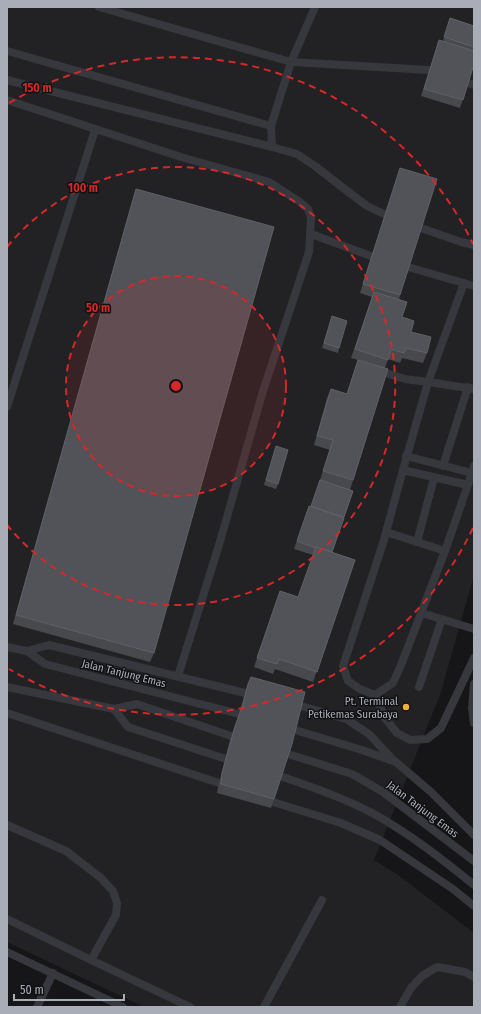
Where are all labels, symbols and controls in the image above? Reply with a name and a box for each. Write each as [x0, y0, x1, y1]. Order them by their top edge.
text: 150 m [22, 81, 52, 95]
text: 100 m [68, 181, 98, 195]
text: 50 m [86, 301, 110, 315]
centre of rings [169, 379, 183, 393]
street label: Jalan Tanjung Emas [80, 657, 168, 690]
place label: Pt. Terminal Petikemas Surabaya [308, 695, 398, 721]
marker: Pt. Terminal Petikemas Surabaya [401, 702, 411, 712]
street label: Jalan Tanjung Emas [384, 778, 461, 841]
scale bar [14, 976, 124, 1002]
text: 50 m [20, 983, 44, 997]

